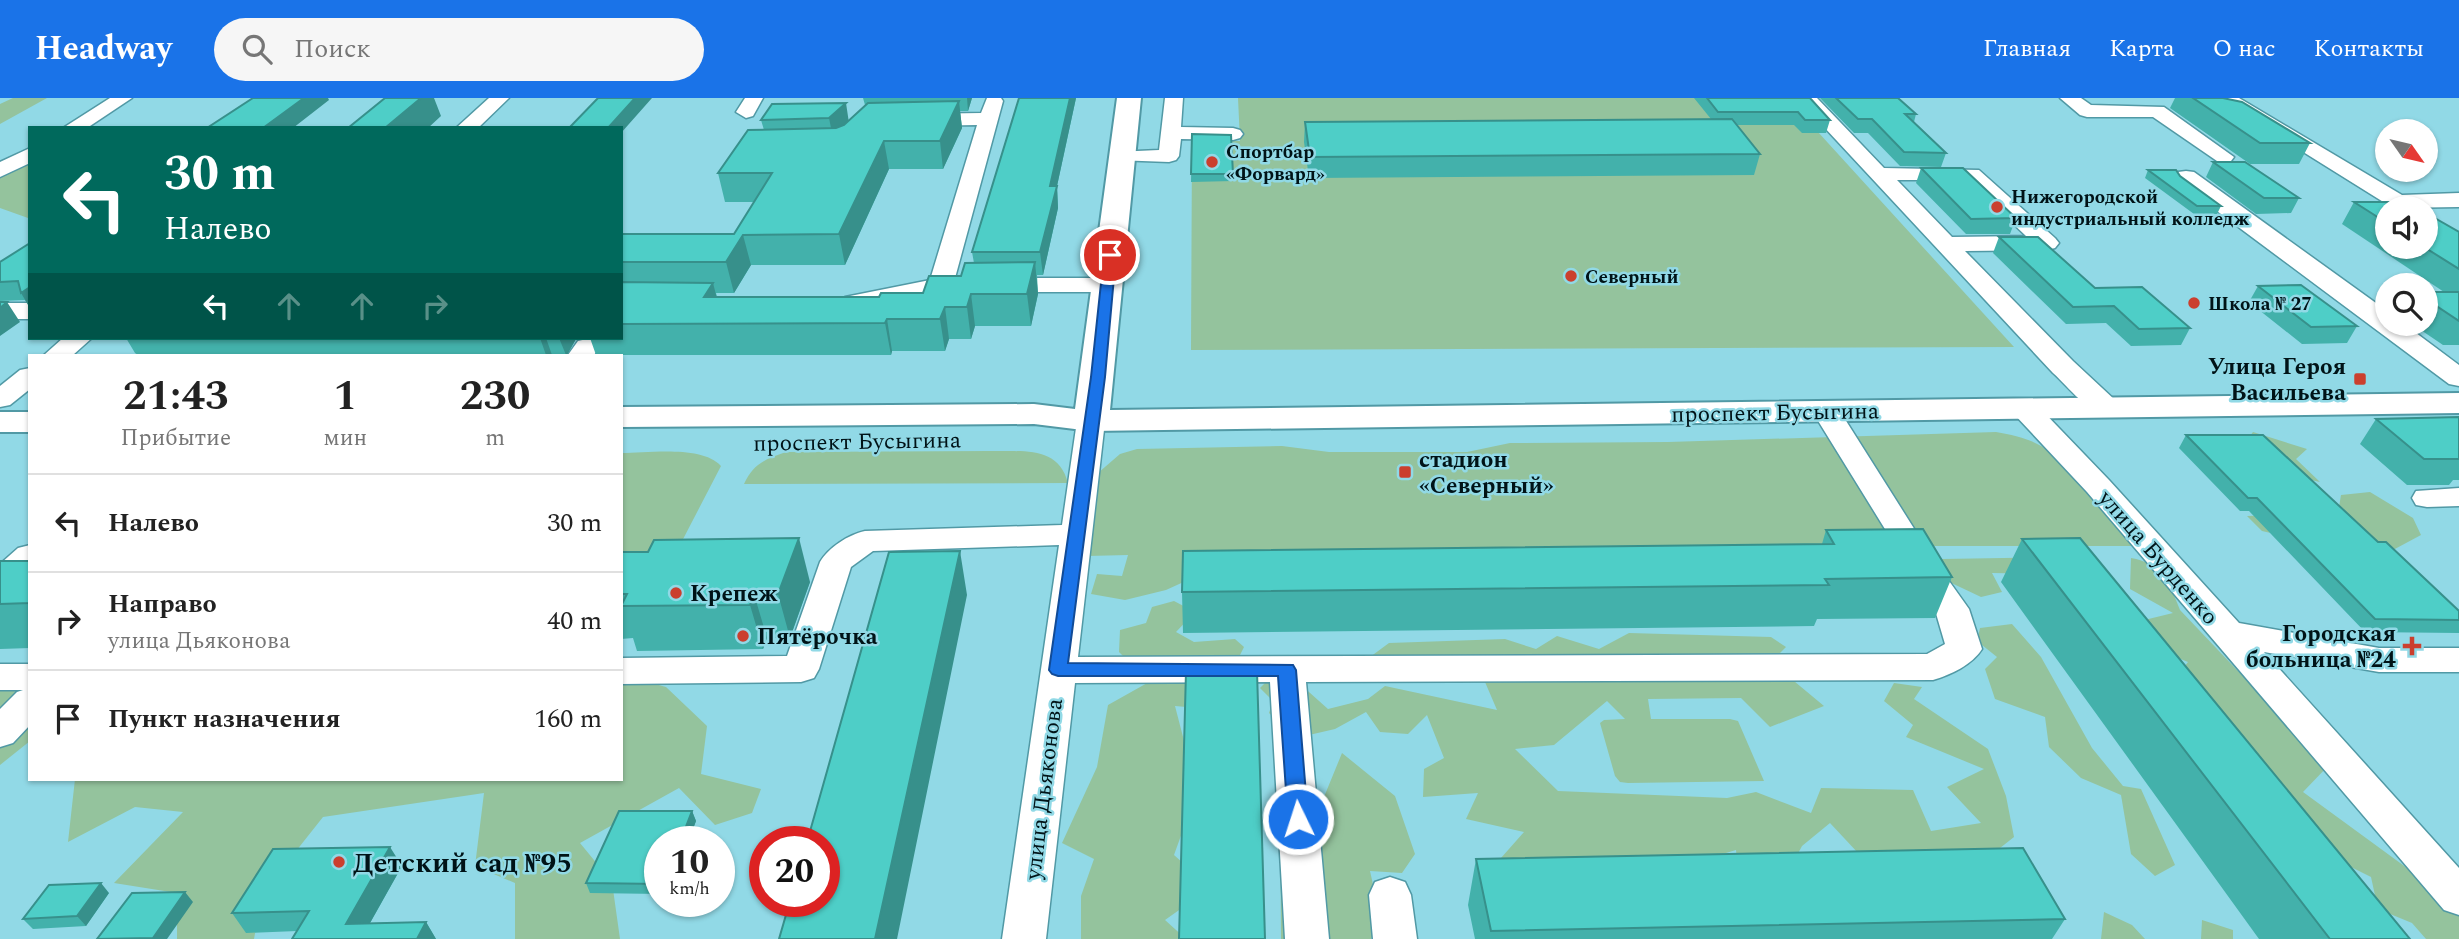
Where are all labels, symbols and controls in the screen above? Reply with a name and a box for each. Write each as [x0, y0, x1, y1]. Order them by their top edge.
search box [214, 18, 704, 81]
text: Headway [35, 24, 172, 74]
text: Поиск [294, 29, 371, 69]
icon: search [238, 30, 276, 68]
text: Главная [1983, 31, 2071, 67]
text: Карта [2109, 31, 2175, 67]
text: О нас [2213, 31, 2276, 67]
text: Контакты [2314, 31, 2424, 67]
north arrow [2375, 119, 2438, 182]
map controls [2375, 119, 2438, 336]
text: 30 m [164, 137, 275, 212]
place label: Спортбар «Форвард» [1226, 138, 1325, 189]
icon: left [49, 154, 140, 245]
marker: Спортбар «Форвард» [1204, 154, 1220, 170]
place label: Нижегородской индустриальный колледж [2011, 183, 2249, 234]
button: sound [2375, 196, 2438, 259]
marker: Нижегородской индустриальный колледж [1989, 199, 2005, 215]
text: Налево [164, 205, 272, 254]
pin [1080, 225, 1140, 285]
icon: arrive [1091, 236, 1129, 274]
place label: Северный [1585, 263, 1679, 292]
marker: Северный [1563, 268, 1579, 284]
button: search [2375, 273, 2438, 336]
icon: left [197, 287, 235, 325]
icon: ahead [270, 287, 308, 325]
icon: ahead [343, 287, 381, 325]
icon: right [416, 287, 454, 325]
place label: Школа № 27 [2208, 290, 2312, 319]
marker: Школа № 27 [2186, 295, 2202, 311]
place label: Улица Героя Васильева [2208, 350, 2346, 411]
text: 21:43 [123, 365, 229, 428]
text: 1 [334, 365, 357, 428]
text: 230 [460, 365, 530, 428]
marker: Улица Героя Васильева [2352, 371, 2368, 387]
street label: проспект Бусыгина [1671, 394, 1879, 433]
text: Прибытие [121, 421, 231, 456]
text: мин [324, 421, 367, 456]
text: m [485, 421, 505, 456]
street label: проспект Бусыгина [753, 423, 961, 462]
place label: стадион «Северный» [1419, 443, 1554, 504]
marker: стадион «Северный» [1397, 464, 1413, 480]
street label: улица Бурденко [2089, 482, 2227, 633]
text: Налево [108, 503, 199, 543]
text: 30 m [547, 503, 602, 543]
icon: left [49, 504, 87, 542]
place label: Крепеж [690, 577, 778, 612]
text: Направо [108, 584, 217, 624]
marker: Крепеж [668, 585, 684, 601]
text: 40 m [547, 601, 602, 641]
icon: right [49, 602, 87, 640]
place label: Городская больница №24 [2246, 617, 2396, 678]
place label: Пятёрочка [757, 620, 878, 655]
text: улица Дьяконова [108, 624, 290, 659]
marker: Пятёрочка [735, 628, 751, 644]
marker: Городская больница №24 [2402, 636, 2422, 656]
street label: улица Дьяконова [1016, 696, 1073, 883]
text: Пункт назначения [108, 699, 341, 739]
text: 160 m [534, 699, 602, 739]
icon: arrive [49, 700, 87, 738]
position arrow [1261, 782, 1335, 856]
speed limit sign: 20 [749, 826, 840, 917]
text: 10 [670, 836, 709, 889]
place label: Детский сад №95 [353, 842, 572, 885]
marker: Детский сад №95 [331, 854, 347, 870]
text: km/h [669, 875, 710, 902]

